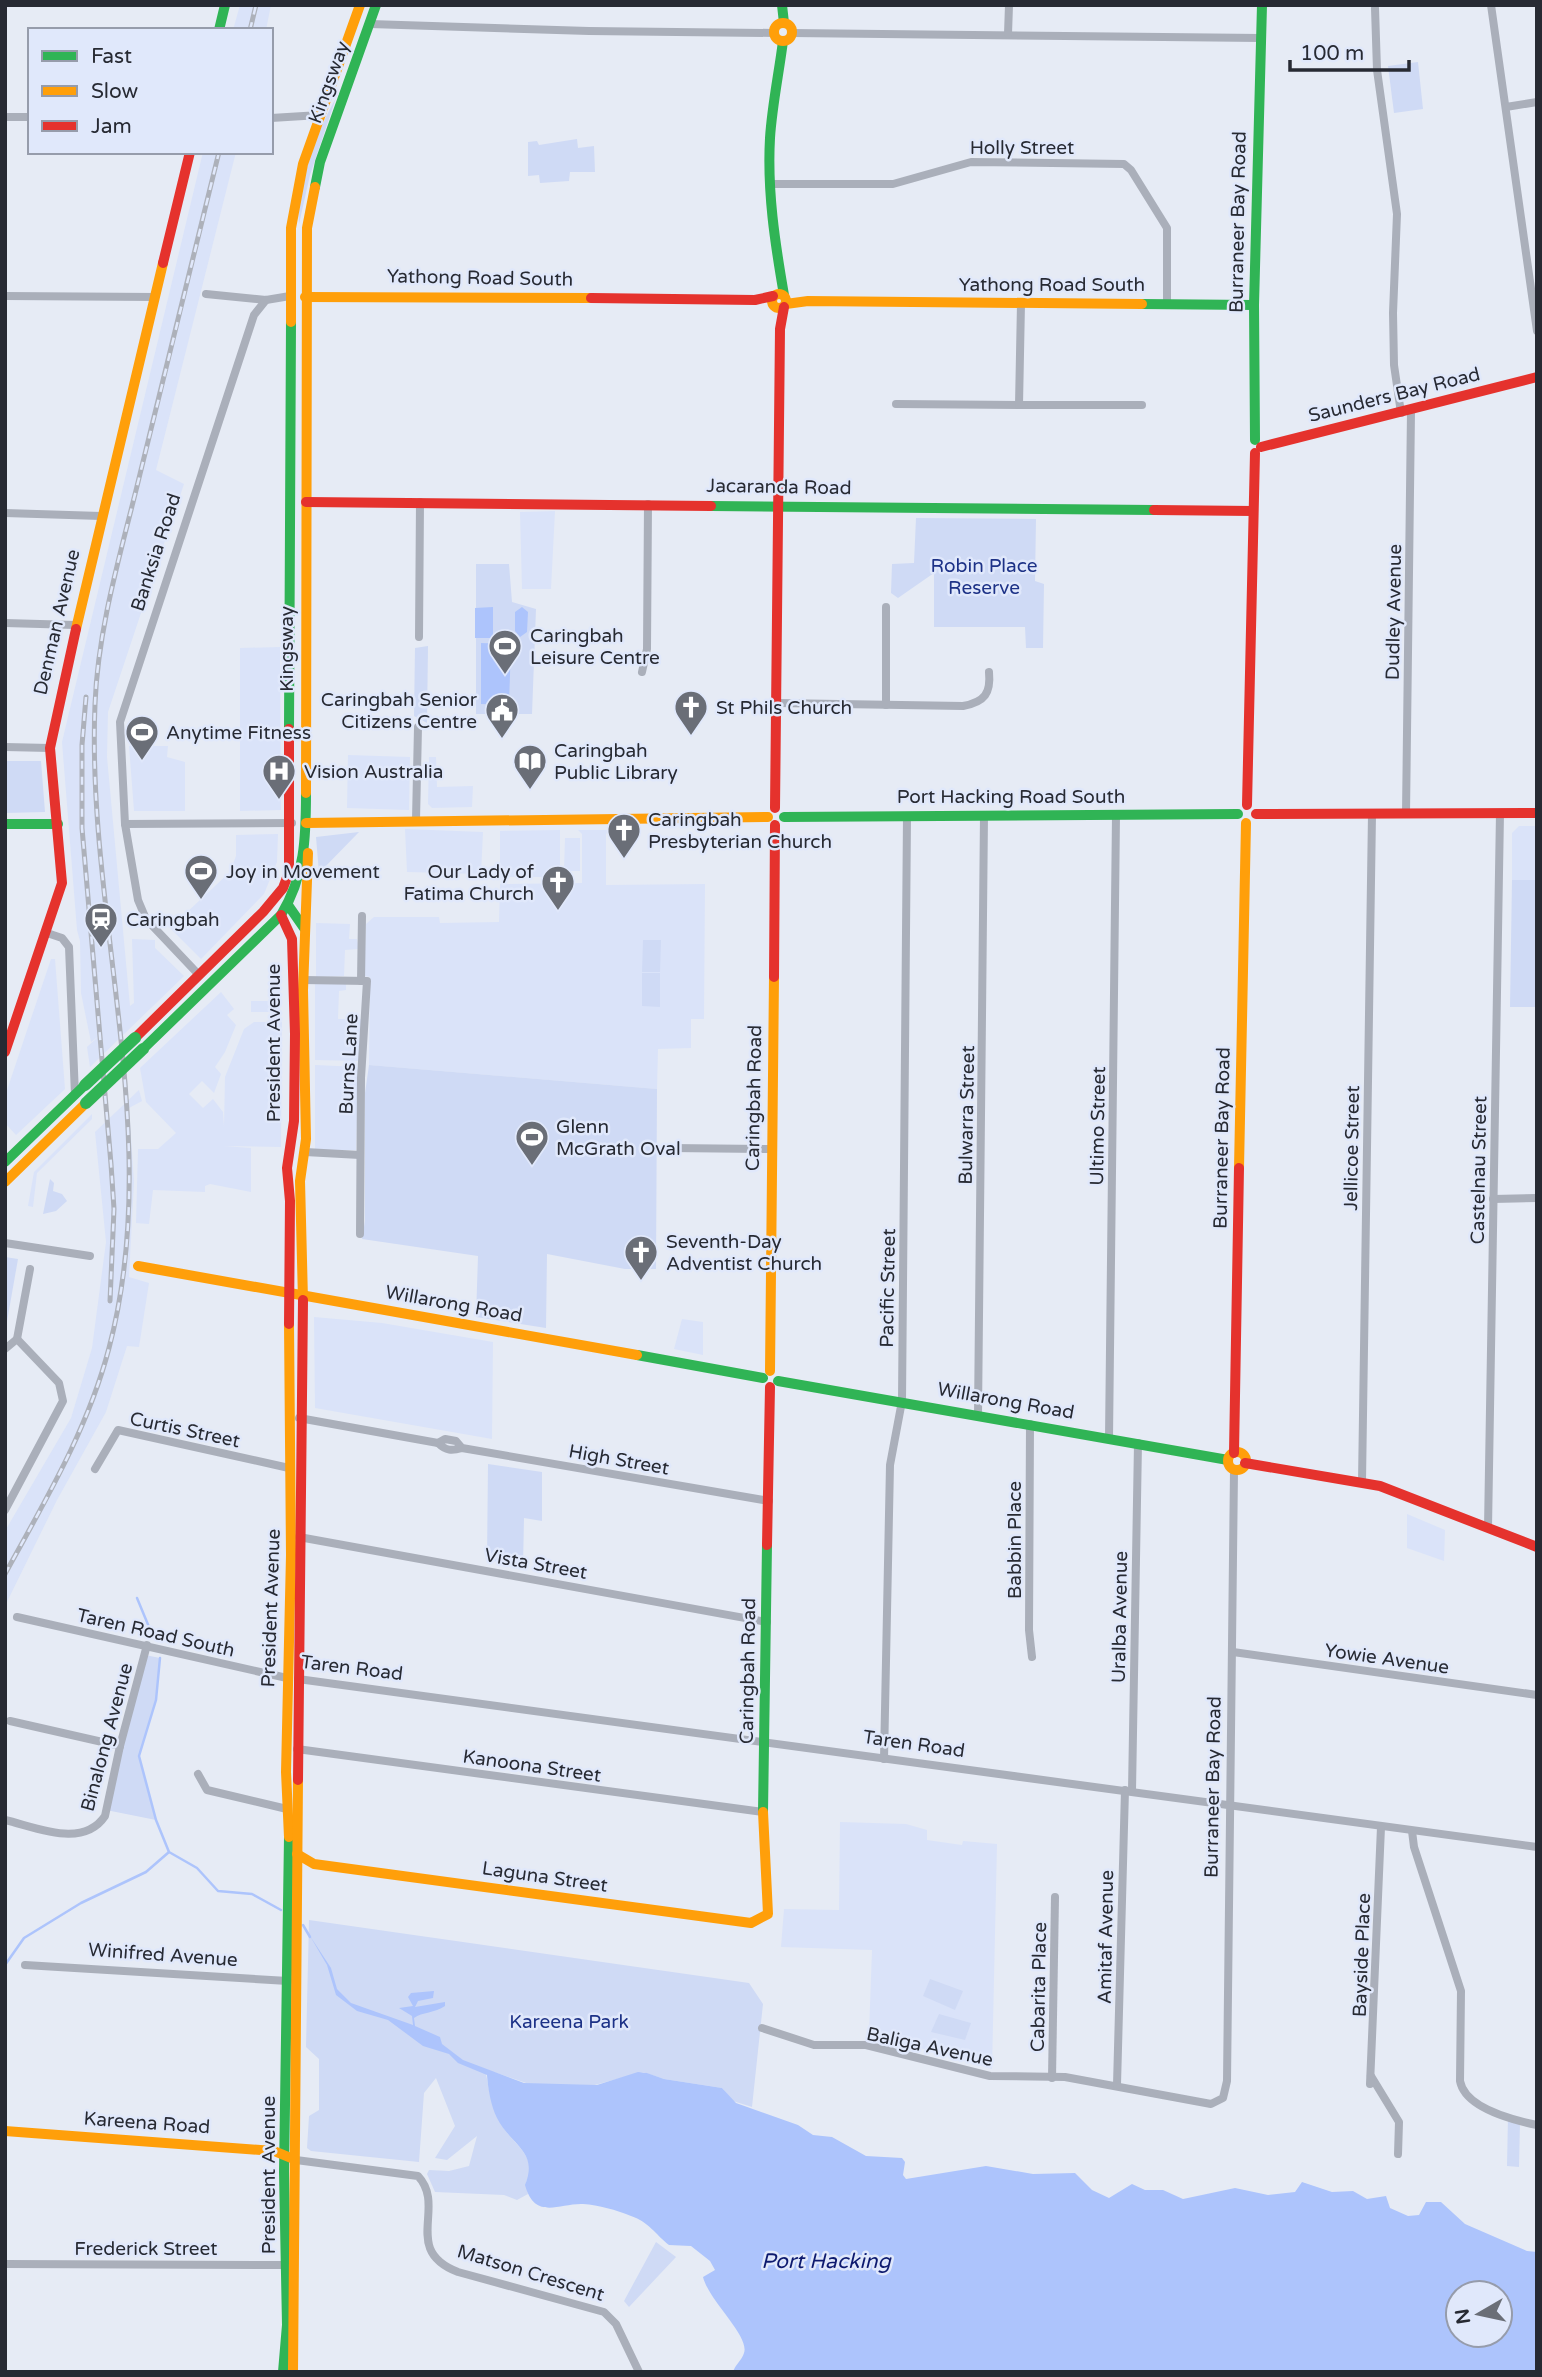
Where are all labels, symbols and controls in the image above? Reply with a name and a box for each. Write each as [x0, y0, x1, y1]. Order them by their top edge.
legend [28, 28, 273, 154]
scale bar [1290, 28, 1409, 72]
street label: Kingsway [304, 38, 354, 126]
text: 100 m [1300, 41, 1364, 66]
text: Fast [91, 44, 132, 69]
text: Slow [91, 79, 139, 104]
text: Jam [91, 114, 132, 139]
street label: Burraneer Bay Road [1225, 131, 1251, 313]
street label: Holly Street [970, 137, 1074, 159]
street label: Yathong Road South [387, 265, 573, 291]
street label: Yathong Road South [959, 274, 1145, 296]
street label: Saunders Bay Road [1306, 363, 1482, 427]
street label: Jacaranda Road [706, 475, 852, 499]
street label: Banksia Road [126, 490, 185, 614]
street label: Dudley Avenue [1382, 544, 1406, 680]
street label: Denman Avenue [30, 547, 84, 697]
park label: Robin Place Reserve [930, 555, 1038, 599]
street label: Kingsway [276, 606, 298, 692]
place label: Caringbah Leisure Centre [530, 625, 660, 669]
sports icon: Caringbah Leisure Centre [486, 627, 524, 676]
church icon: St Phils Church [672, 688, 710, 737]
place label: Caringbah Senior Citizens Centre [321, 689, 478, 733]
public building icon: Caringbah Senior Citizens Centre [483, 691, 521, 740]
place label: St Phils Church [716, 697, 852, 719]
sports icon: Anytime Fitness [123, 713, 161, 762]
place label: Anytime Fitness [166, 722, 311, 744]
place label: Caringbah Public Library [554, 740, 678, 784]
library icon: Caringbah Public Library [511, 742, 549, 791]
hospital icon: Vision Australia [260, 752, 298, 801]
place label: Vision Australia [304, 761, 444, 783]
street label: Port Hacking Road South [897, 786, 1125, 808]
place label: Caringbah Presbyterian Church [648, 809, 832, 853]
church icon: Caringbah Presbyterian Church [605, 811, 643, 860]
sports icon: Joy in Movement [182, 852, 220, 901]
place label: Joy in Movement [226, 861, 380, 883]
place label: Our Lady of Fatima Church [403, 861, 535, 905]
church icon: Our Lady of Fatima Church [539, 863, 577, 912]
station icon: Caringbah [82, 900, 120, 949]
place label: Caringbah [126, 909, 220, 931]
street label: President Avenue [263, 964, 285, 1122]
street label: Burns Lane [335, 1013, 363, 1115]
street label: Caringbah Road [742, 1025, 766, 1171]
street label: Bulwarra Street [955, 1045, 979, 1185]
street label: Burraneer Bay Road [1209, 1047, 1235, 1229]
street label: Ultimo Street [1086, 1066, 1110, 1186]
street label: Jellicoe Street [1340, 1085, 1364, 1211]
street label: Castelnau Street [1467, 1096, 1491, 1244]
place label: Glenn McGrath Oval [556, 1116, 681, 1160]
sports icon: Glenn McGrath Oval [513, 1118, 551, 1167]
street label: Pacific Street [876, 1228, 900, 1348]
place label: Seventh-Day Adventist Church [666, 1231, 822, 1275]
church icon: Seventh-Day Adventist Church [622, 1233, 660, 1282]
street label: Willarong Road [384, 1281, 524, 1327]
street label: Willarong Road [936, 1378, 1076, 1424]
street label: Curtis Street [128, 1408, 242, 1452]
street label: High Street [567, 1440, 671, 1480]
street label: Babbin Place [1004, 1481, 1026, 1599]
street label: President Avenue [257, 1528, 285, 1688]
street label: Vista Street [483, 1544, 589, 1584]
street label: Uralba Avenue [1108, 1551, 1132, 1683]
street label: Caringbah Road [736, 1598, 760, 1744]
street label: Taren Road South [75, 1604, 237, 1662]
street label: Yowie Avenue [1323, 1639, 1451, 1679]
street label: Taren Road [300, 1651, 404, 1685]
street label: Binalong Avenue [77, 1661, 137, 1814]
street label: Burraneer Bay Road [1200, 1696, 1226, 1878]
street label: Taren Road [861, 1726, 966, 1762]
street label: Kanoona Street [461, 1745, 603, 1787]
street label: Laguna Street [481, 1857, 609, 1897]
street label: Amitaf Avenue [1094, 1870, 1118, 2004]
street label: Bayside Place [1349, 1893, 1375, 2018]
street label: Cabarita Place [1027, 1922, 1051, 2052]
street label: Winifred Avenue [87, 1939, 239, 1971]
park label: Kareena Park [509, 2011, 629, 2033]
street label: Baliga Avenue [864, 2023, 995, 2071]
street label: President Avenue [258, 2096, 280, 2254]
street label: Kareena Road [83, 2108, 211, 2138]
street label: Frederick Street [74, 2238, 218, 2260]
street label: Matson Crescent [455, 2240, 607, 2306]
water label: Port Hacking [761, 2249, 893, 2274]
north arrow [1444, 2279, 1514, 2349]
text: N [1451, 2307, 1475, 2326]

